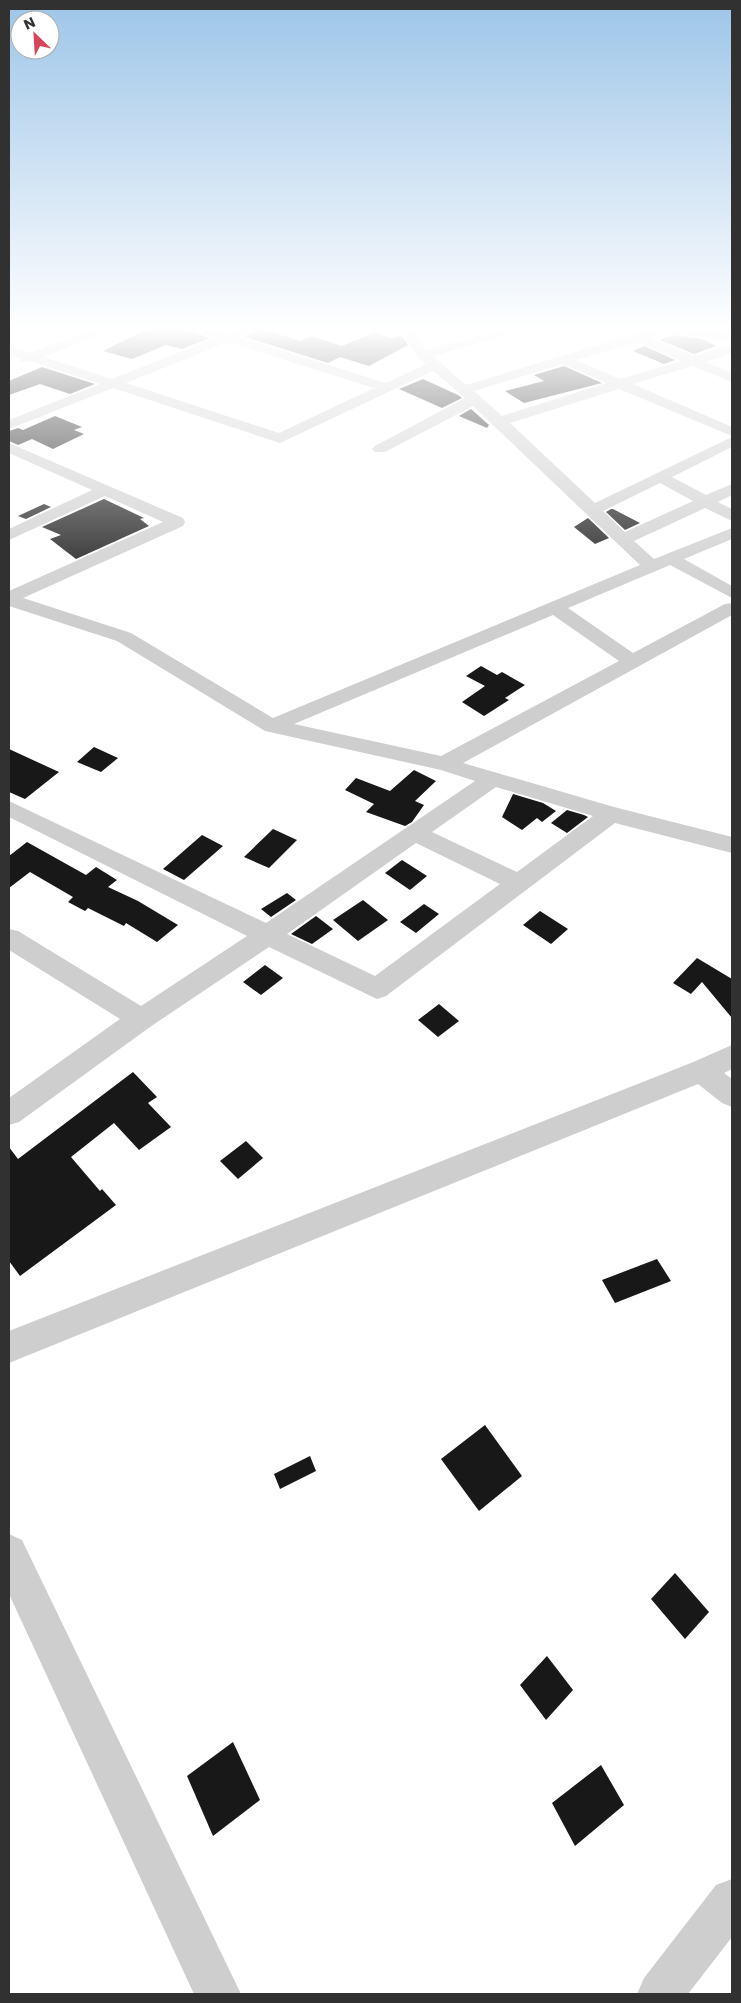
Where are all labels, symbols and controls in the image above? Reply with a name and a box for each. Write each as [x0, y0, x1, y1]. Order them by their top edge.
north arrow [10, 10, 60, 60]
text: N [21, 12, 39, 35]

